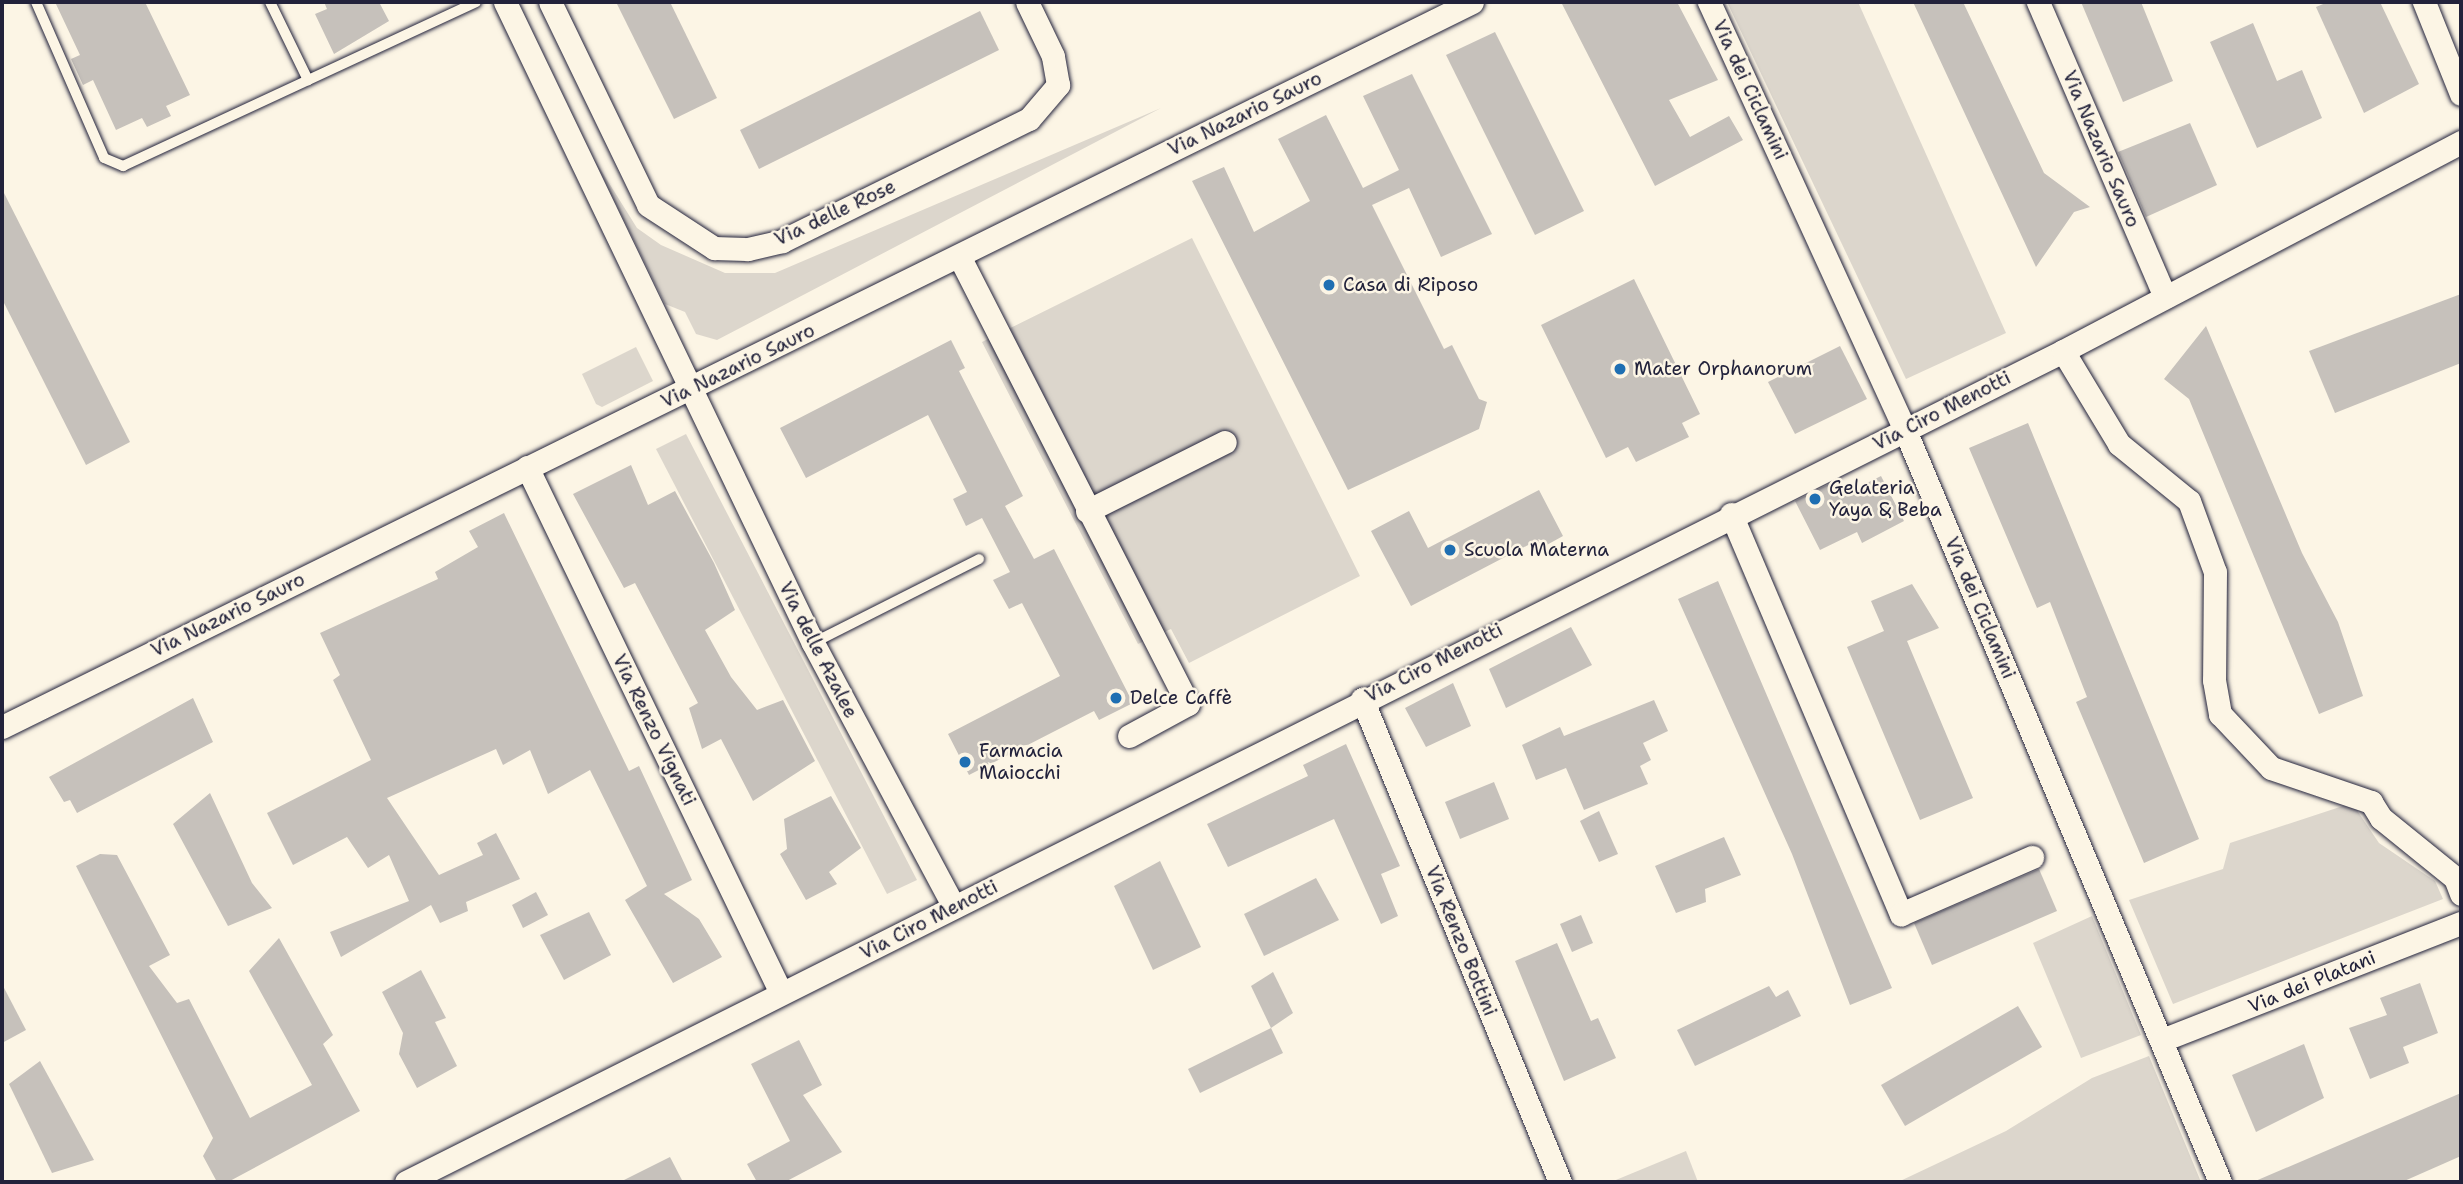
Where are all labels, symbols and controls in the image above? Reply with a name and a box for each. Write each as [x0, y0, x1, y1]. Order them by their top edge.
street label: Via dei Ciclamini [1708, 16, 1792, 164]
street label: Via Nazario Sauro [1164, 67, 1326, 161]
street label: Via Nazario Sauro [2058, 67, 2144, 231]
street label: Via delle Rose [771, 175, 899, 251]
place label: Casa di Riposo [1343, 274, 1478, 296]
marker: Casa di Riposo [1321, 277, 1337, 293]
street label: Via Nazario Sauro [657, 319, 819, 413]
place label: Mater Orphanorum [1634, 358, 1812, 380]
marker: Mater Orphanorum [1612, 361, 1628, 377]
street label: Via Ciro Menotti [1869, 366, 2015, 456]
place label: Gelateria Yaya & Beba [1829, 477, 1942, 521]
marker: Gelateria Yaya & Beba [1807, 491, 1823, 507]
street label: Via dei Ciclamini [1940, 534, 2020, 682]
place label: Scuola Materna [1464, 539, 1609, 561]
marker: Scuola Materna [1442, 542, 1458, 558]
street label: Via Nazario Sauro [147, 568, 309, 662]
street label: Via delle Azalee [774, 578, 862, 722]
street label: Via Ciro Menotti [1361, 618, 1507, 708]
street label: Via Renzo Vignati [607, 651, 701, 809]
place label: Delce Caffè [1130, 687, 1232, 709]
marker: Delce Caffè [1108, 690, 1124, 706]
place label: Farmacia Maiocchi [979, 740, 1063, 784]
marker: Farmacia Maiocchi [957, 754, 973, 770]
street label: Via Renzo Bottini [1420, 863, 1502, 1019]
street label: Via Ciro Menotti [856, 875, 1002, 965]
street label: Via dei Platani [2245, 946, 2379, 1018]

